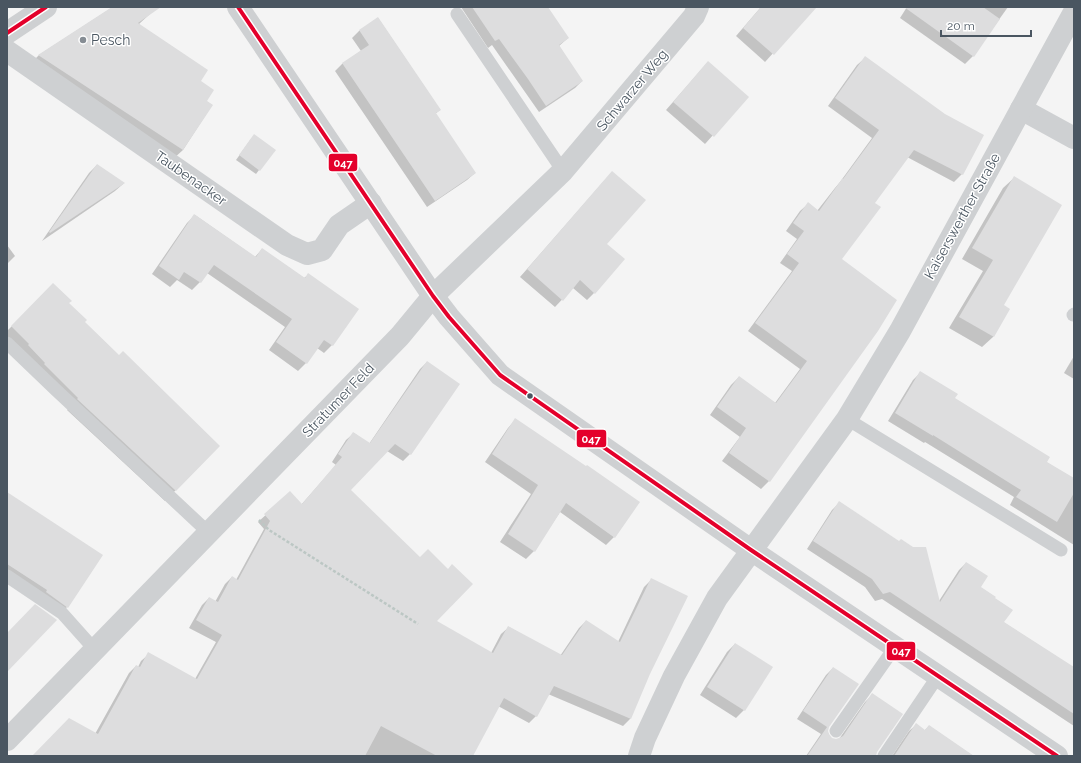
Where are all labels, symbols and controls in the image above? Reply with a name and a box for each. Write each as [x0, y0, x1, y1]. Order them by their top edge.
scale bar [941, 12, 1031, 38]
text: 20 m [947, 19, 975, 33]
place label: Pesch [91, 32, 130, 48]
marker: Pesch [78, 35, 88, 45]
street label: Schwarzer Weg [593, 46, 671, 134]
street label: Taubenacker [152, 147, 230, 209]
street label: Kaiserswerther Straße [921, 150, 1003, 282]
line badge: 047 [328, 153, 358, 172]
text: 047 [333, 157, 353, 170]
street label: Stratumer Feld [299, 360, 377, 440]
unlabelled marker [525, 391, 535, 401]
line badge: 047 [576, 429, 607, 448]
text: 047 [581, 433, 601, 446]
line badge: 047 [886, 641, 916, 661]
text: 047 [891, 645, 911, 658]

